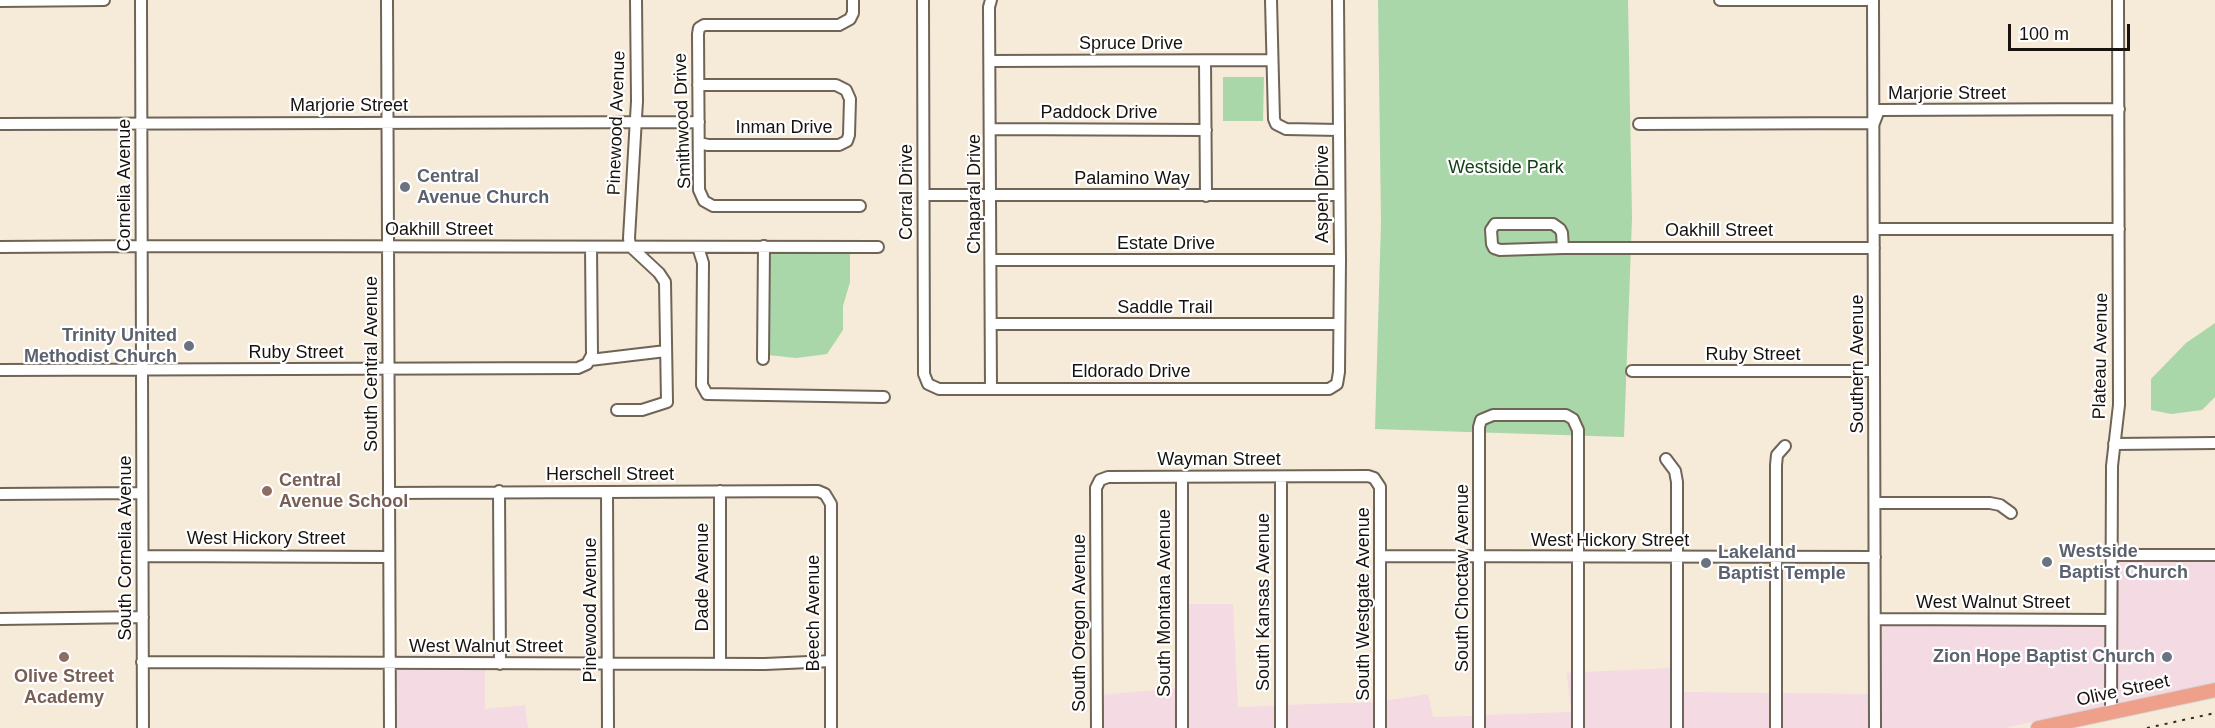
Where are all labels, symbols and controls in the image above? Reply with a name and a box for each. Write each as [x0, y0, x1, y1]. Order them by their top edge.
scale bar [2011, 12, 2132, 50]
text: 100 m [2019, 24, 2069, 44]
street label: Spruce Drive [1079, 33, 1183, 55]
street label: Pinewood Avenue [604, 50, 630, 196]
street label: Smithwood Drive [670, 53, 696, 189]
street label: Marjorie Street [1888, 83, 2006, 105]
street label: Marjorie Street [290, 95, 408, 117]
street label: Paddock Drive [1040, 102, 1158, 124]
street label: Inman Drive [735, 117, 833, 139]
street label: Cornelia Avenue [114, 119, 136, 251]
street label: Chaparal Drive [964, 134, 986, 254]
street label: Corral Drive [896, 144, 918, 240]
street label: Aspen Drive [1312, 145, 1334, 243]
park label: Westside Park [1448, 157, 1564, 179]
place label: Central Avenue Church [417, 166, 549, 208]
street label: Palamino Way [1074, 168, 1190, 190]
marker: Central Avenue Church [398, 180, 412, 194]
street label: Oakhill Street [385, 219, 493, 241]
street label: Oakhill Street [1665, 220, 1773, 242]
street label: Estate Drive [1117, 233, 1215, 255]
street label: South Central Avenue [361, 276, 383, 452]
street label: Plateau Avenue [2089, 292, 2113, 420]
street label: Southern Avenue [1847, 295, 1869, 433]
street label: Saddle Trail [1117, 297, 1213, 319]
place label: Trinity United Methodist Church [24, 325, 177, 368]
marker: Trinity United Methodist Church [182, 339, 196, 353]
street label: Ruby Street [248, 342, 344, 364]
street label: Ruby Street [1705, 344, 1801, 366]
street label: Eldorado Drive [1071, 361, 1191, 383]
street label: Wayman Street [1157, 449, 1281, 471]
street label: South Cornelia Avenue [115, 456, 137, 640]
street label: Herschell Street [546, 464, 674, 486]
place label: Central Avenue School [279, 470, 408, 512]
marker: Central Avenue School [260, 484, 274, 498]
street label: South Choctaw Avenue [1452, 484, 1474, 672]
street label: South Westgate Avenue [1353, 507, 1375, 701]
street label: South Montana Avenue [1154, 509, 1176, 697]
street label: South Kansas Avenue [1253, 513, 1275, 691]
street label: Dade Avenue [692, 523, 714, 631]
street label: West Hickory Street [187, 528, 345, 550]
street label: West Hickory Street [1531, 530, 1689, 552]
street label: South Oregon Avenue [1069, 534, 1091, 712]
street label: Pinewood Avenue [580, 538, 602, 682]
place label: Westside Baptist Church [2059, 541, 2188, 584]
place label: Lakeland Baptist Temple [1718, 542, 1846, 584]
street label: Beech Avenue [803, 555, 825, 671]
marker: Westside Baptist Church [2040, 555, 2054, 569]
marker: Lakeland Baptist Temple [1699, 556, 1713, 570]
street label: West Walnut Street [1916, 592, 2070, 614]
street label: West Walnut Street [409, 636, 563, 658]
place label: Zion Hope Baptist Church [1933, 646, 2155, 668]
marker: Olive Street Academy [57, 650, 71, 664]
marker: Zion Hope Baptist Church [2160, 650, 2174, 664]
place label: Olive Street Academy [14, 666, 114, 708]
street label: Olive Street [2075, 671, 2171, 711]

